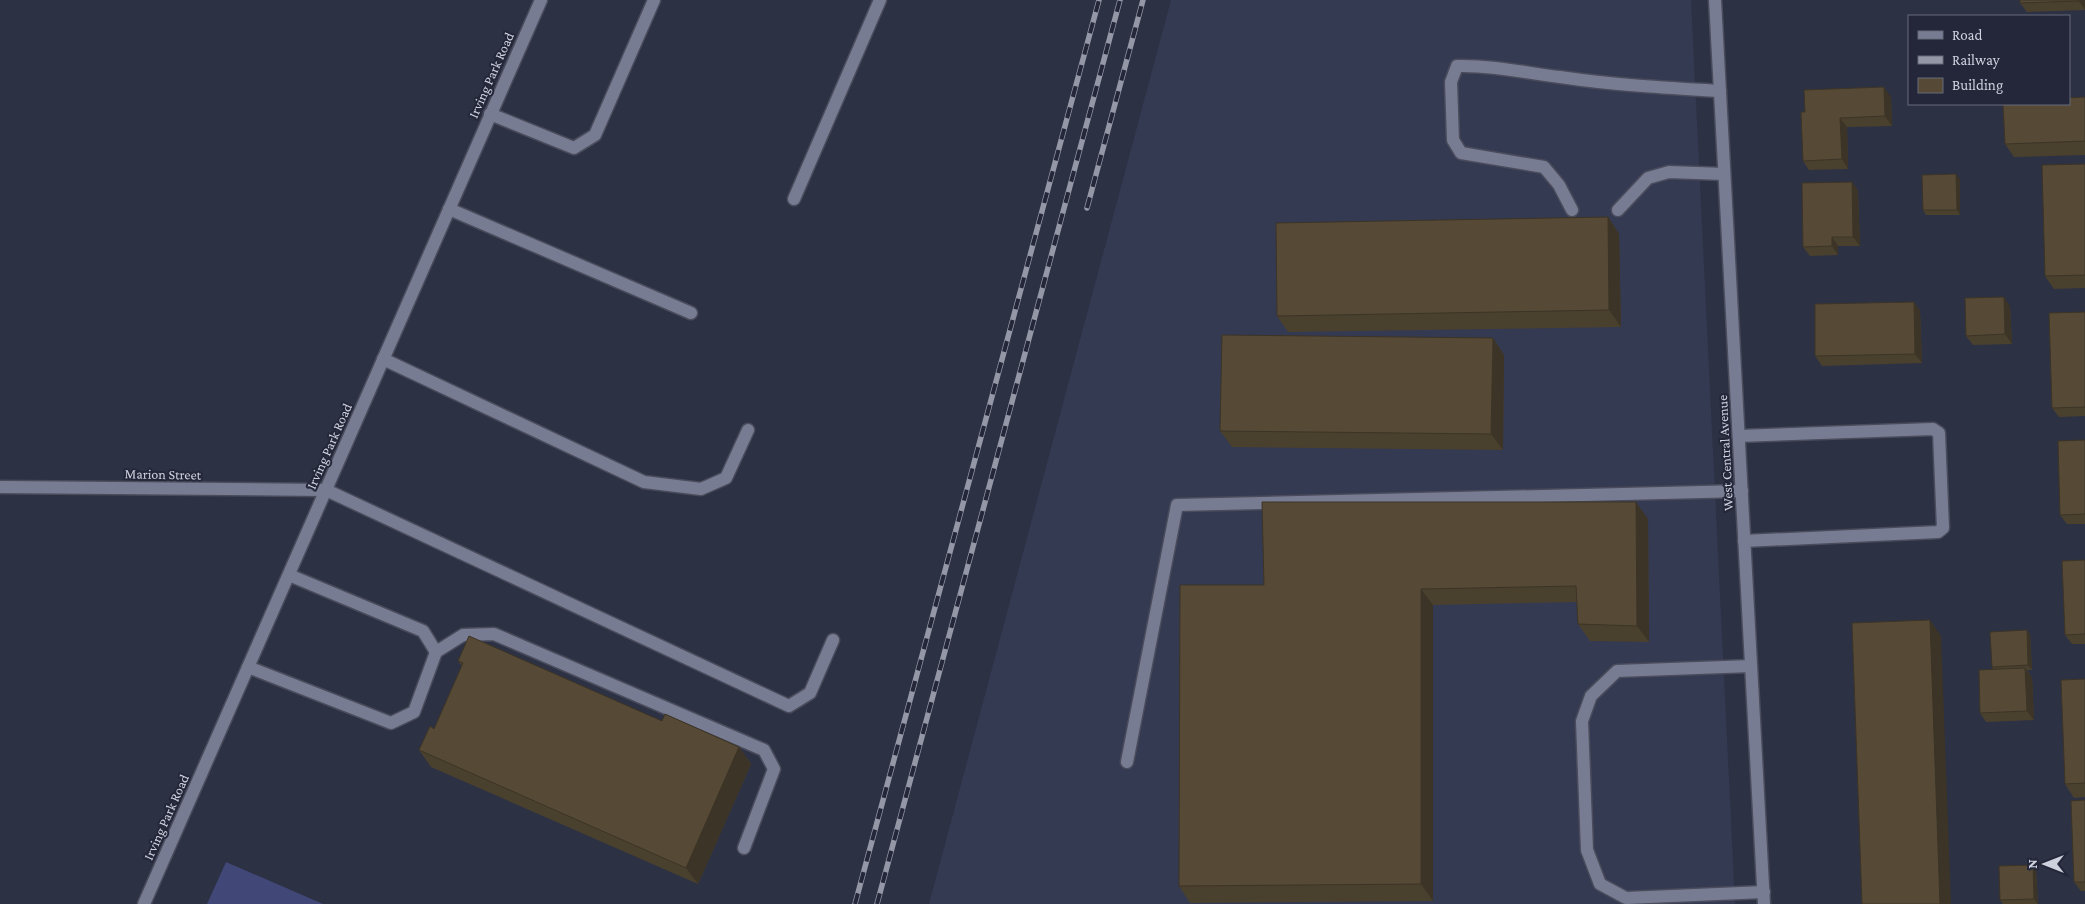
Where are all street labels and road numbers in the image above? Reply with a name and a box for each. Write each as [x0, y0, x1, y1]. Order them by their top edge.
street label: Irving Park Road [465, 29, 517, 120]
street label: West Central Avenue [1714, 394, 1736, 512]
street label: Irving Park Road [303, 400, 355, 491]
street label: Marion Street [125, 465, 202, 483]
street label: Irving Park Road [140, 771, 192, 862]

